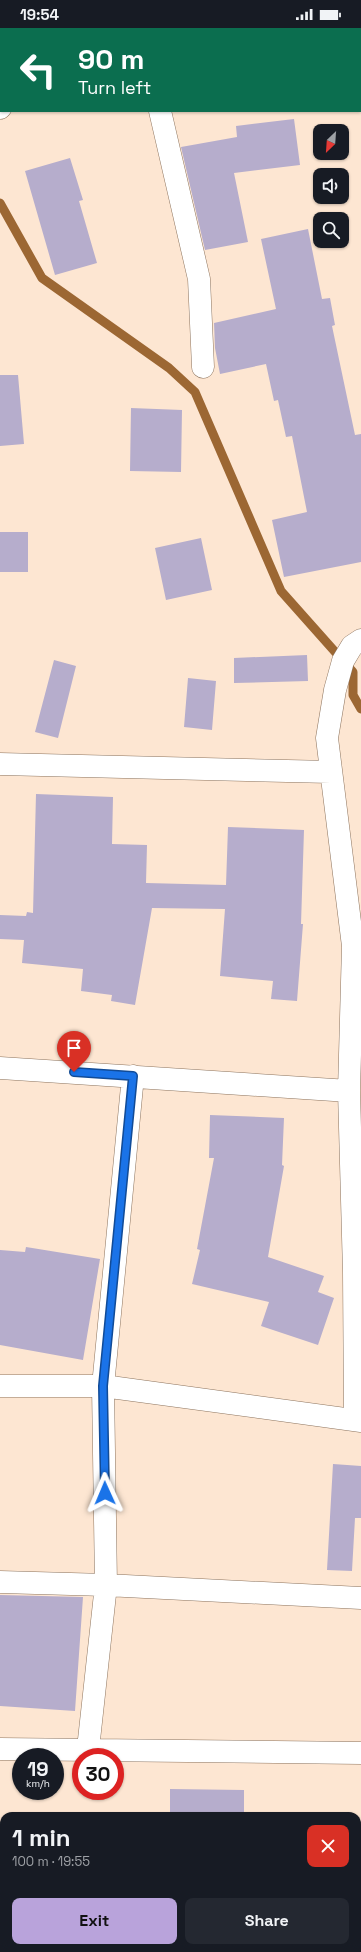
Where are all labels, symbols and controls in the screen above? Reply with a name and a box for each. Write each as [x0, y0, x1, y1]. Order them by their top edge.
text: 19:54 [20, 5, 59, 24]
text: 90 m [78, 41, 144, 77]
icon: left [12, 44, 64, 96]
text: Turn left [78, 76, 151, 99]
north arrow [313, 124, 349, 160]
map controls [313, 124, 349, 248]
button: sound [313, 168, 349, 204]
button: search [313, 212, 349, 248]
pin [57, 1031, 91, 1072]
icon: arrive [63, 1037, 85, 1059]
position arrow [84, 1472, 126, 1514]
speed limit sign: 30 [72, 1748, 124, 1800]
text: 19 [27, 1756, 49, 1782]
text: km/h [26, 1777, 50, 1790]
text: 1 min [12, 1822, 71, 1853]
button: close [307, 1825, 349, 1867]
text: 100 m · 19:55 [12, 1853, 90, 1870]
button: Exit [12, 1898, 177, 1944]
button: Share [185, 1898, 349, 1944]

